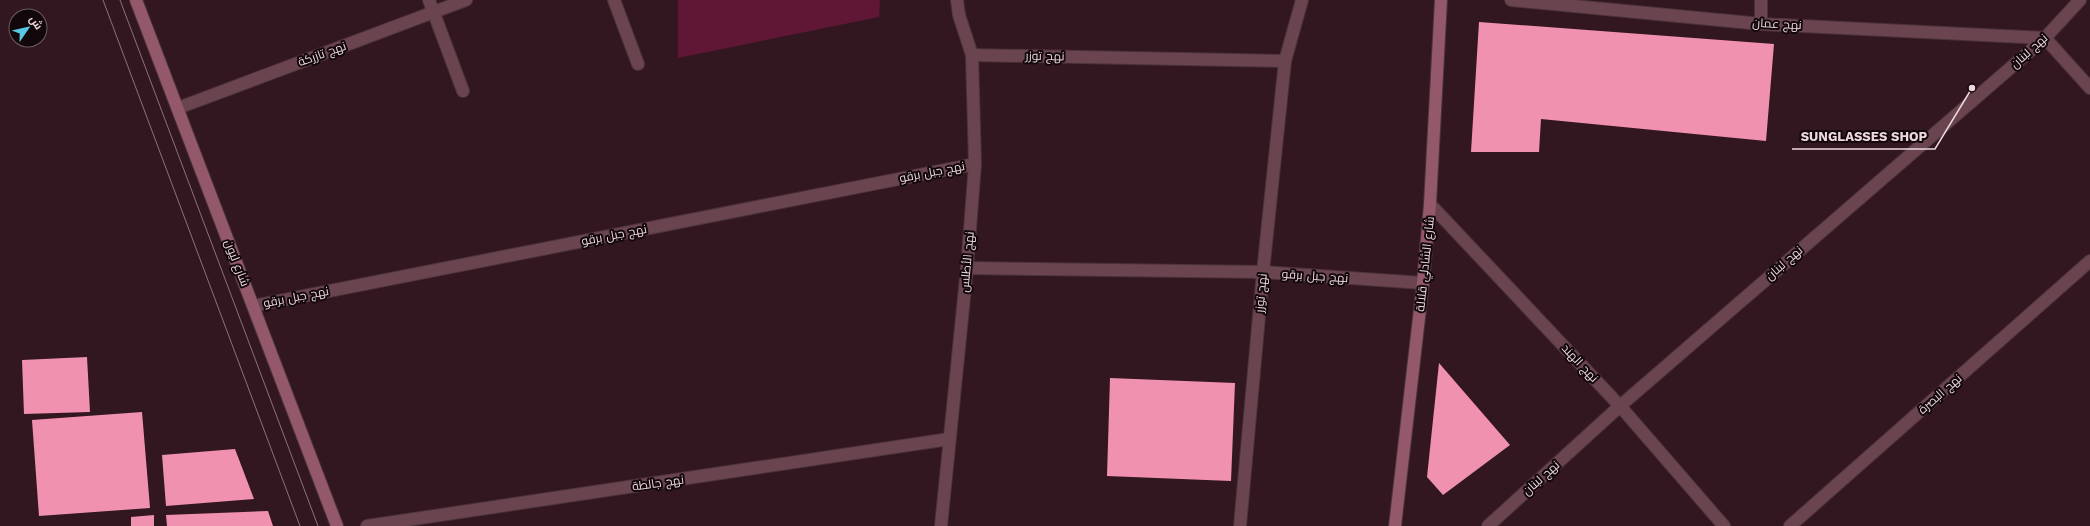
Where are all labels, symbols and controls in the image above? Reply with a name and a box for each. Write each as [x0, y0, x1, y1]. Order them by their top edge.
north arrow [8, 8, 48, 48]
text: ش [27, 13, 45, 32]
street label: نهج عمان [1752, 16, 1802, 33]
street label: نهج لبنان [2008, 31, 2051, 72]
street label: نهج تازركة [296, 39, 348, 70]
street label: نهج توزر [1024, 49, 1065, 64]
callout: SUNGLASSES SHOP [1792, 124, 1935, 149]
text: SUNGLASSES SHOP [1801, 129, 1928, 144]
street label: نهج جبل برقو [898, 159, 966, 186]
street label: شارع الشادلي قلالة [1413, 216, 1440, 313]
street label: نهج جبل برقو [580, 222, 648, 249]
street label: نهج الأطلس [957, 231, 978, 293]
street label: شارع ليون [221, 238, 252, 289]
street label: نهج لبنان [1763, 243, 1806, 284]
street label: نهج جبل برقو [1281, 267, 1349, 286]
street label: نهج توزر [1252, 273, 1271, 314]
street label: نهج جبل برقو [262, 284, 330, 311]
street label: نهج الهند [1558, 341, 1601, 386]
street label: نهج البصرة [1915, 371, 1965, 418]
street label: نهج لبنان [1520, 458, 1563, 499]
street label: نهج جالطة [631, 472, 685, 495]

